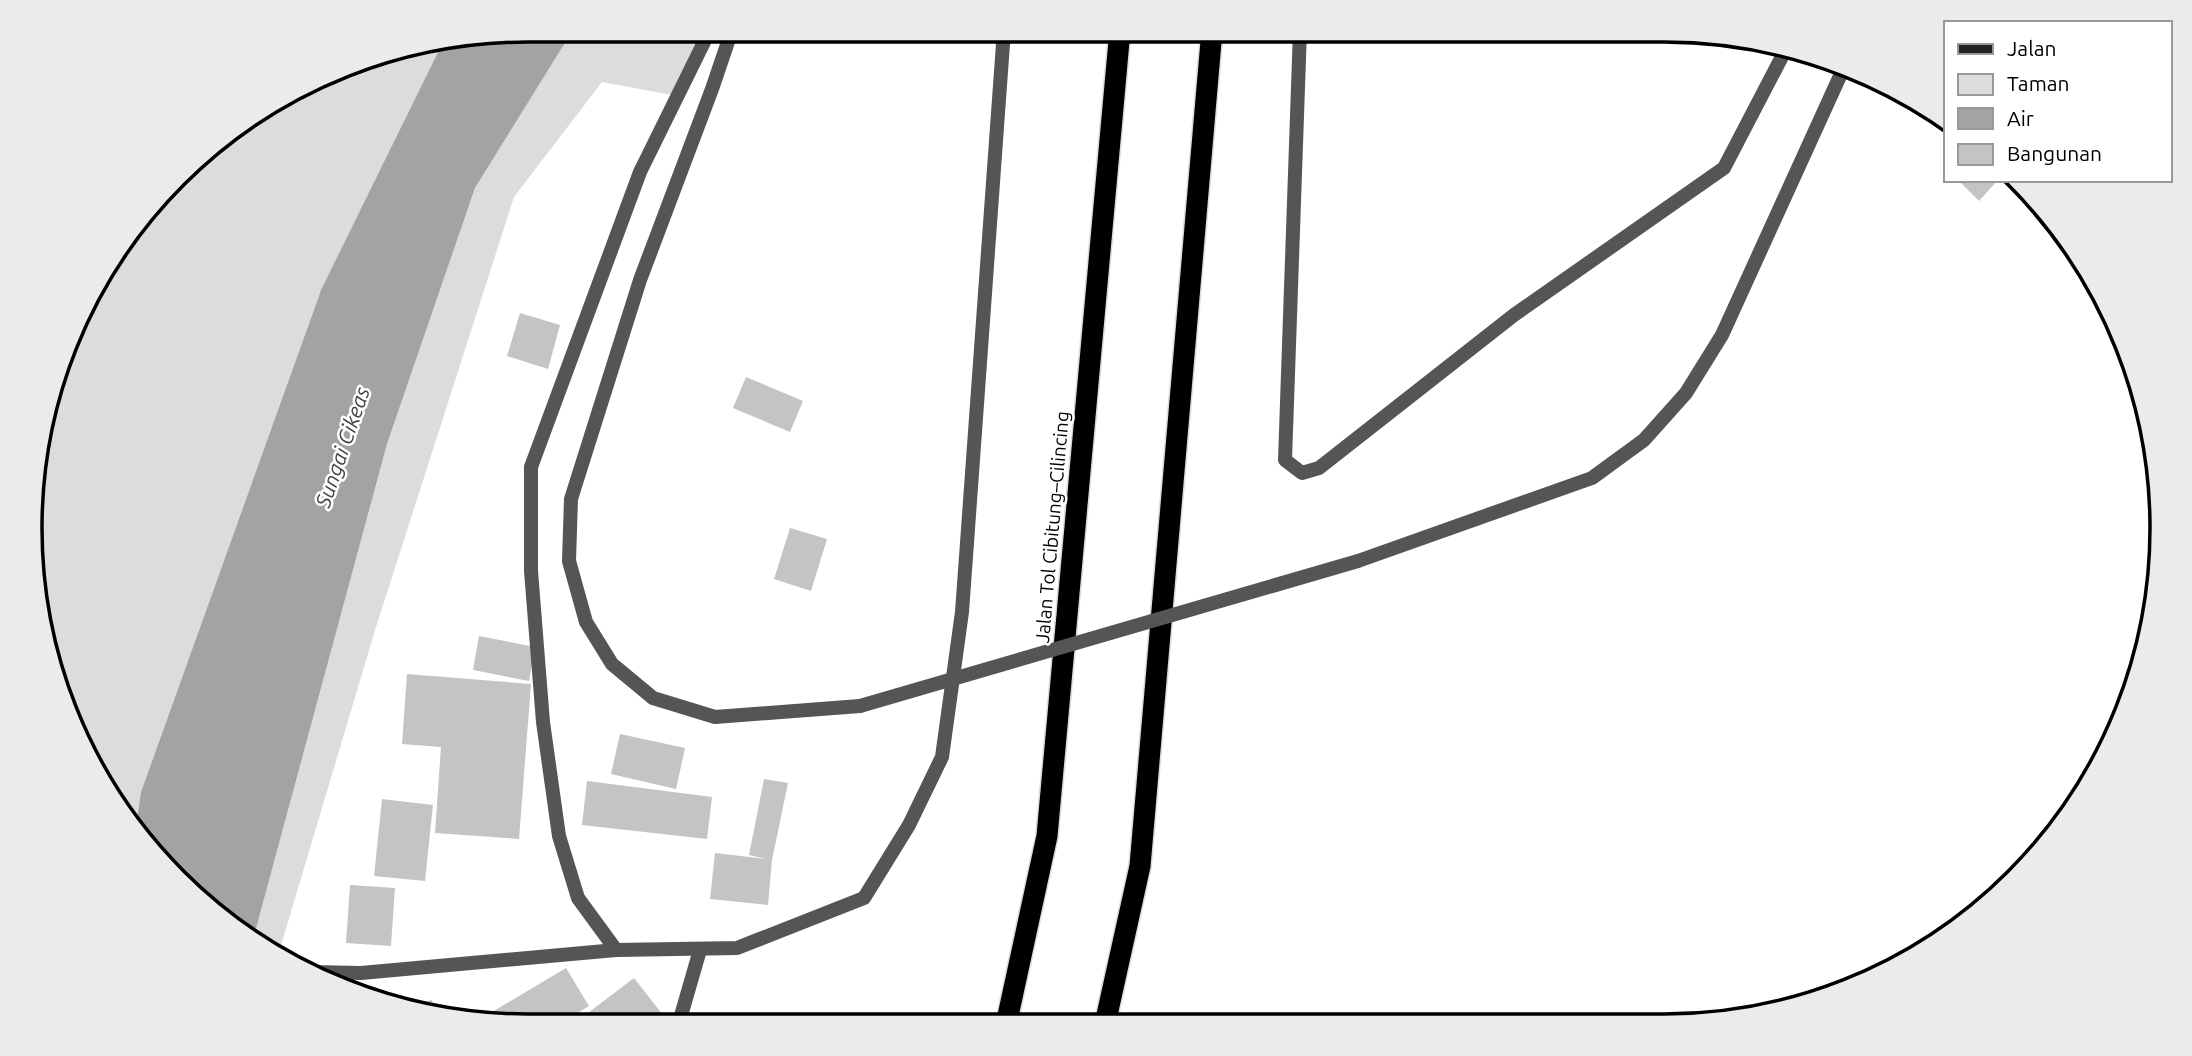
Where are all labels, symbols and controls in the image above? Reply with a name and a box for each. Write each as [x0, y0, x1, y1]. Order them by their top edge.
legend [1944, 21, 2171, 182]
text: Jalan [2007, 36, 2056, 60]
text: Taman [2007, 71, 2070, 95]
text: Air [2007, 106, 2034, 130]
text: Bangunan [2007, 141, 2102, 165]
water label: Sungai Cikeas [310, 383, 374, 511]
street label: Jalan Tol Cibitung–Cilincing [1031, 410, 1073, 644]

